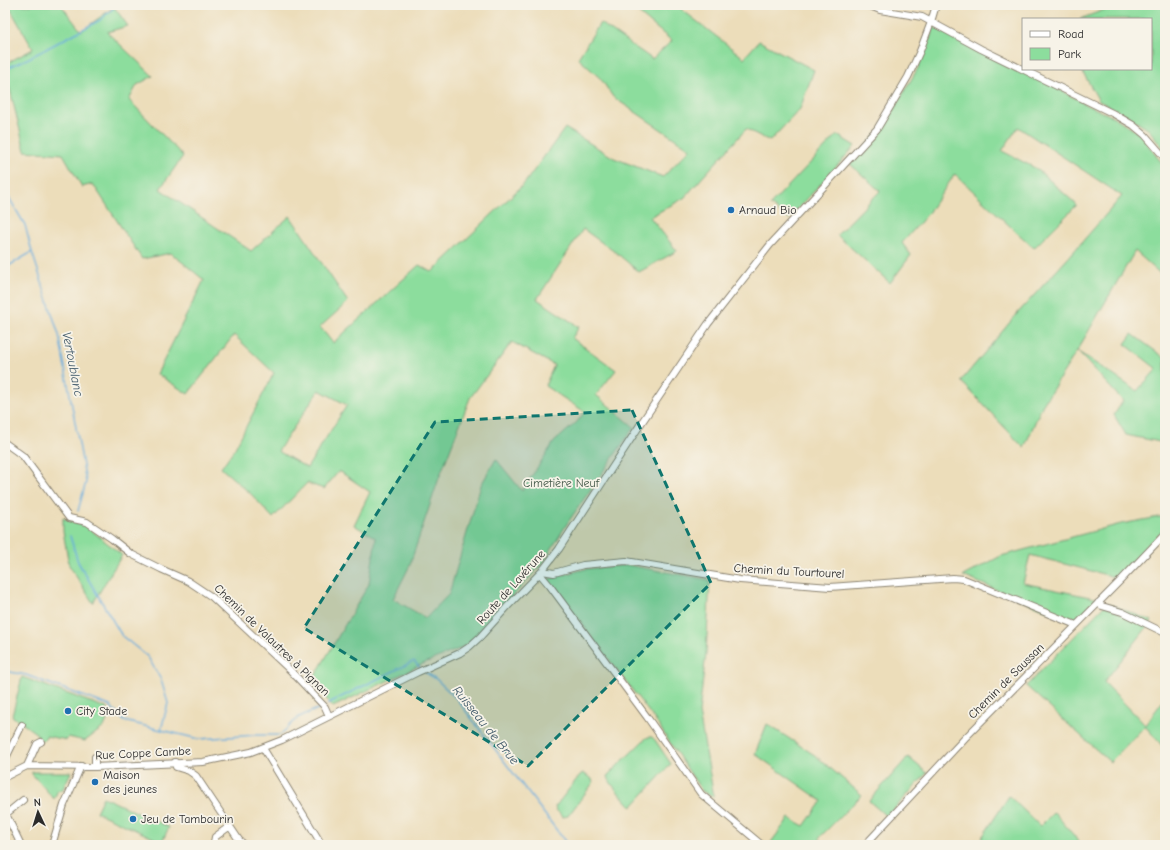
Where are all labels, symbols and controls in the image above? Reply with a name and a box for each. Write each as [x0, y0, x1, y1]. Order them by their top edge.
legend [1022, 18, 1152, 70]
text: Road [1058, 27, 1084, 41]
text: Park [1058, 47, 1081, 61]
place label: Arnaud Bio [739, 203, 797, 217]
marker: Arnaud Bio [726, 205, 736, 215]
water label: Vertoublanc [59, 330, 87, 398]
park label: Cimetière Neuf [523, 476, 600, 490]
street label: Route de Lavérune [474, 547, 548, 627]
street label: Chemin du Tourtourel [733, 561, 845, 581]
street label: Chemin de Valautres à Pignan [211, 581, 333, 699]
street label: Chemin de Saussan [965, 640, 1047, 722]
water label: Ruisseau de Brue [450, 683, 523, 768]
place label: City Stade [76, 704, 127, 718]
marker: City Stade [63, 706, 73, 716]
street label: Rue Coppe Cambe [95, 744, 191, 762]
place label: Maison des jeunes [103, 768, 157, 796]
marker: Maison des jeunes [90, 777, 100, 787]
north arrow [18, 792, 58, 832]
text: N [33, 796, 41, 809]
place label: Jeu de Tambourin [141, 812, 233, 826]
marker: Jeu de Tambourin [128, 814, 138, 824]

